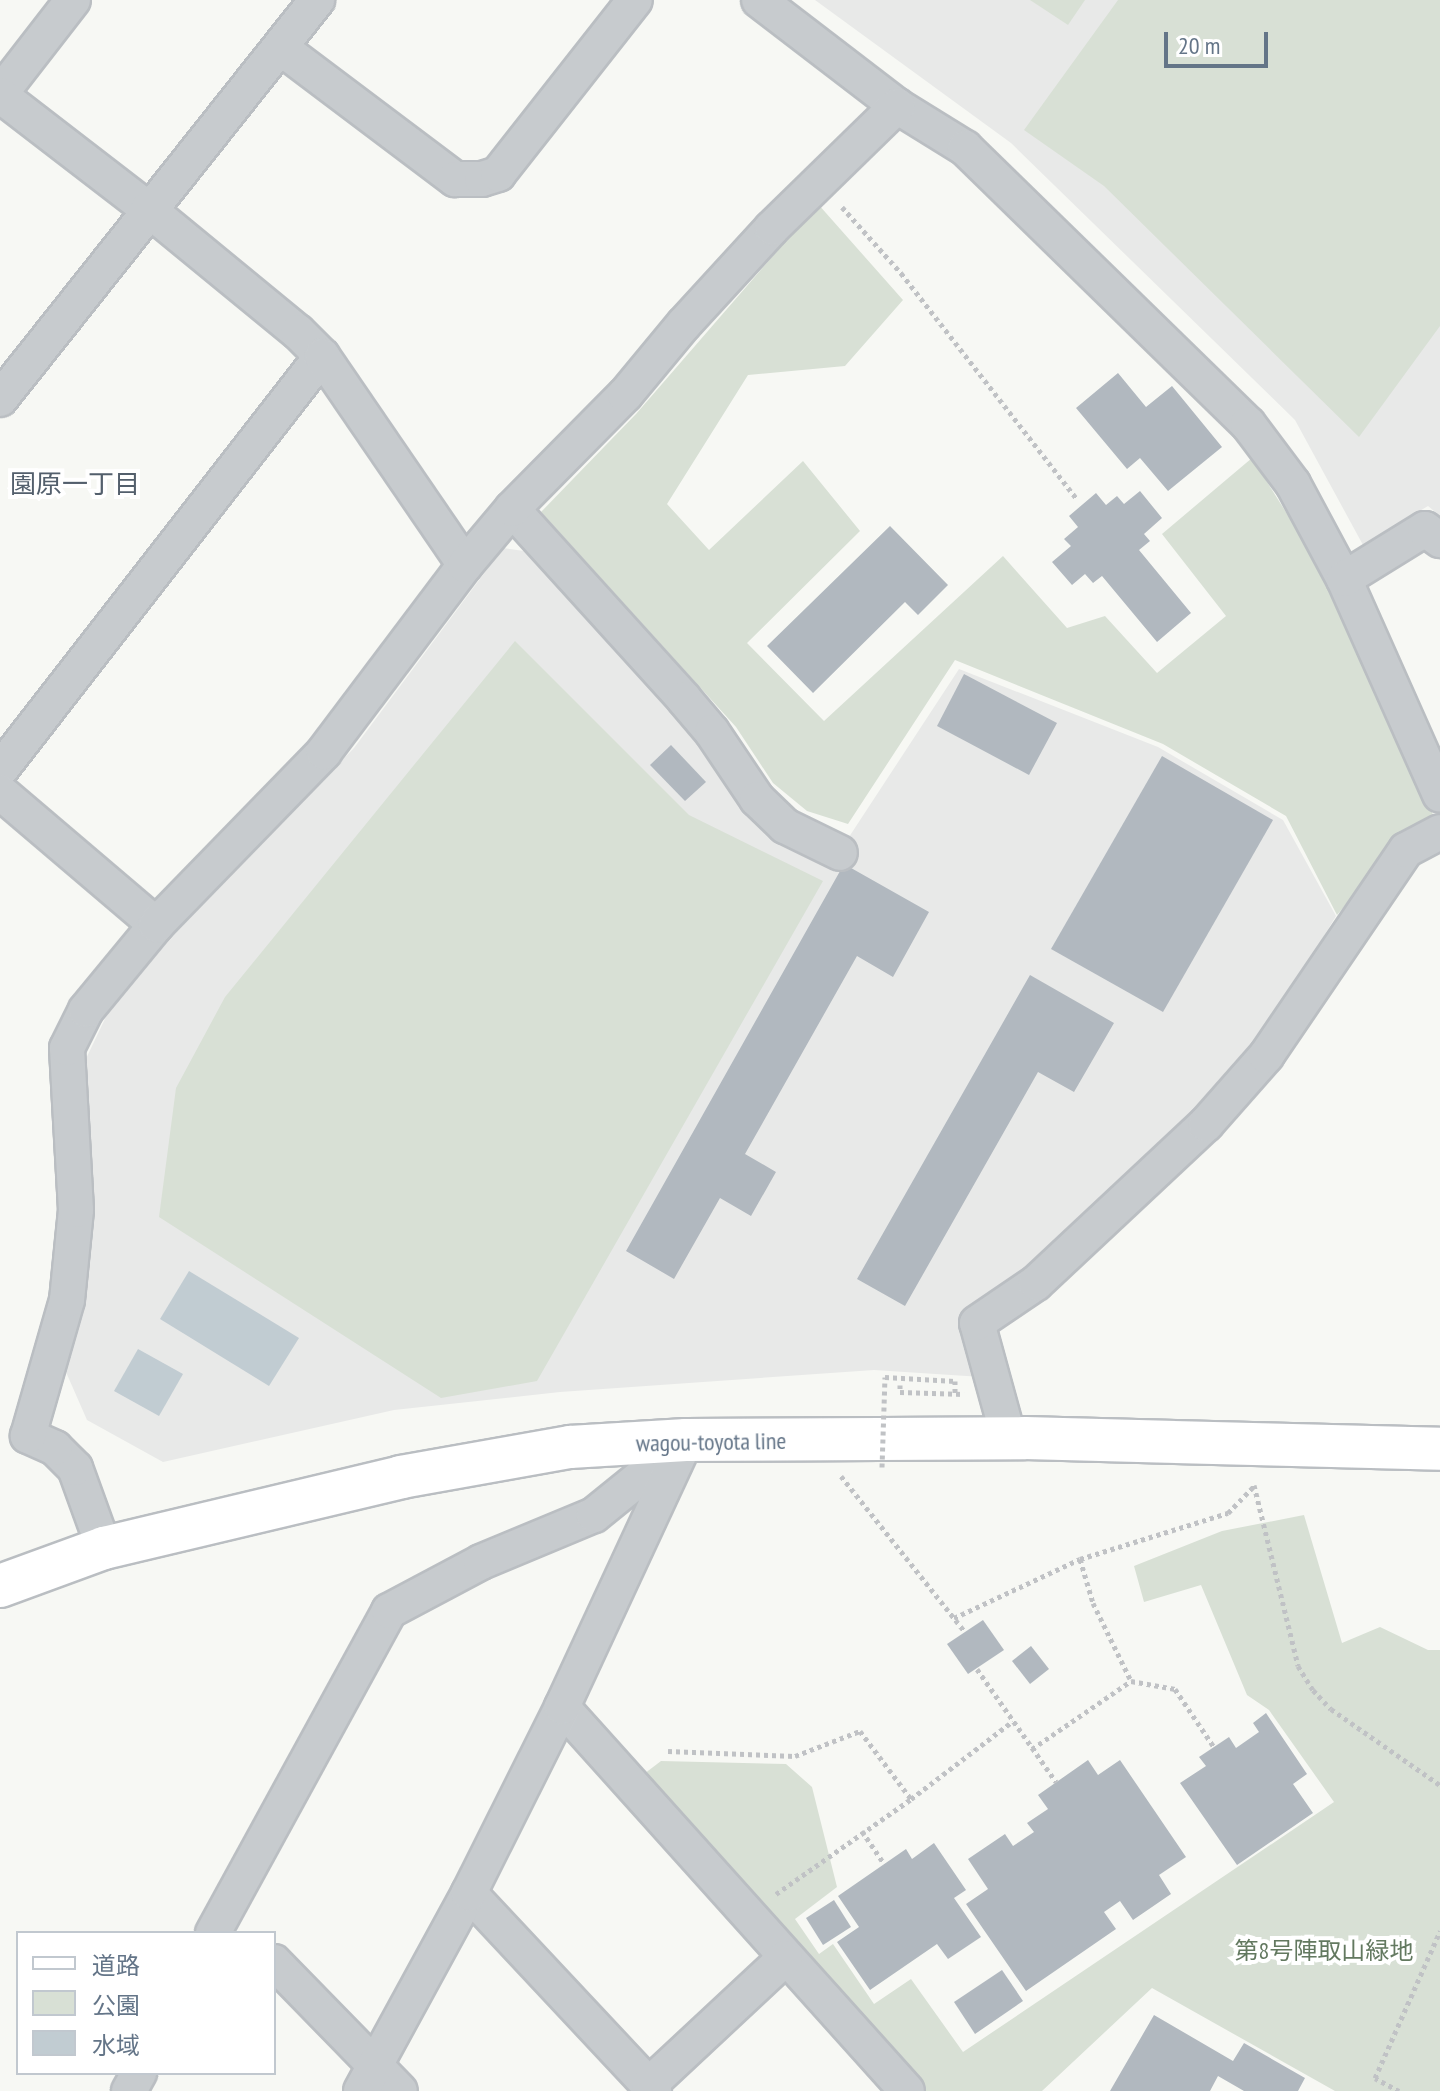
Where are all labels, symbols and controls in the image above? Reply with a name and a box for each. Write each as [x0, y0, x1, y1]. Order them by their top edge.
scale bar [1168, 16, 1272, 66]
text: 20 m [1178, 30, 1220, 61]
district label: 園原一丁目 [10, 468, 140, 500]
street label: wagou-toyota line [636, 1426, 786, 1458]
legend [16, 1931, 276, 2075]
park label: 第8号陣取山緑地 [1235, 1937, 1413, 1965]
text: 道路 [92, 1950, 140, 1981]
text: 公園 [92, 1990, 140, 2021]
text: 水域 [92, 2030, 140, 2061]

